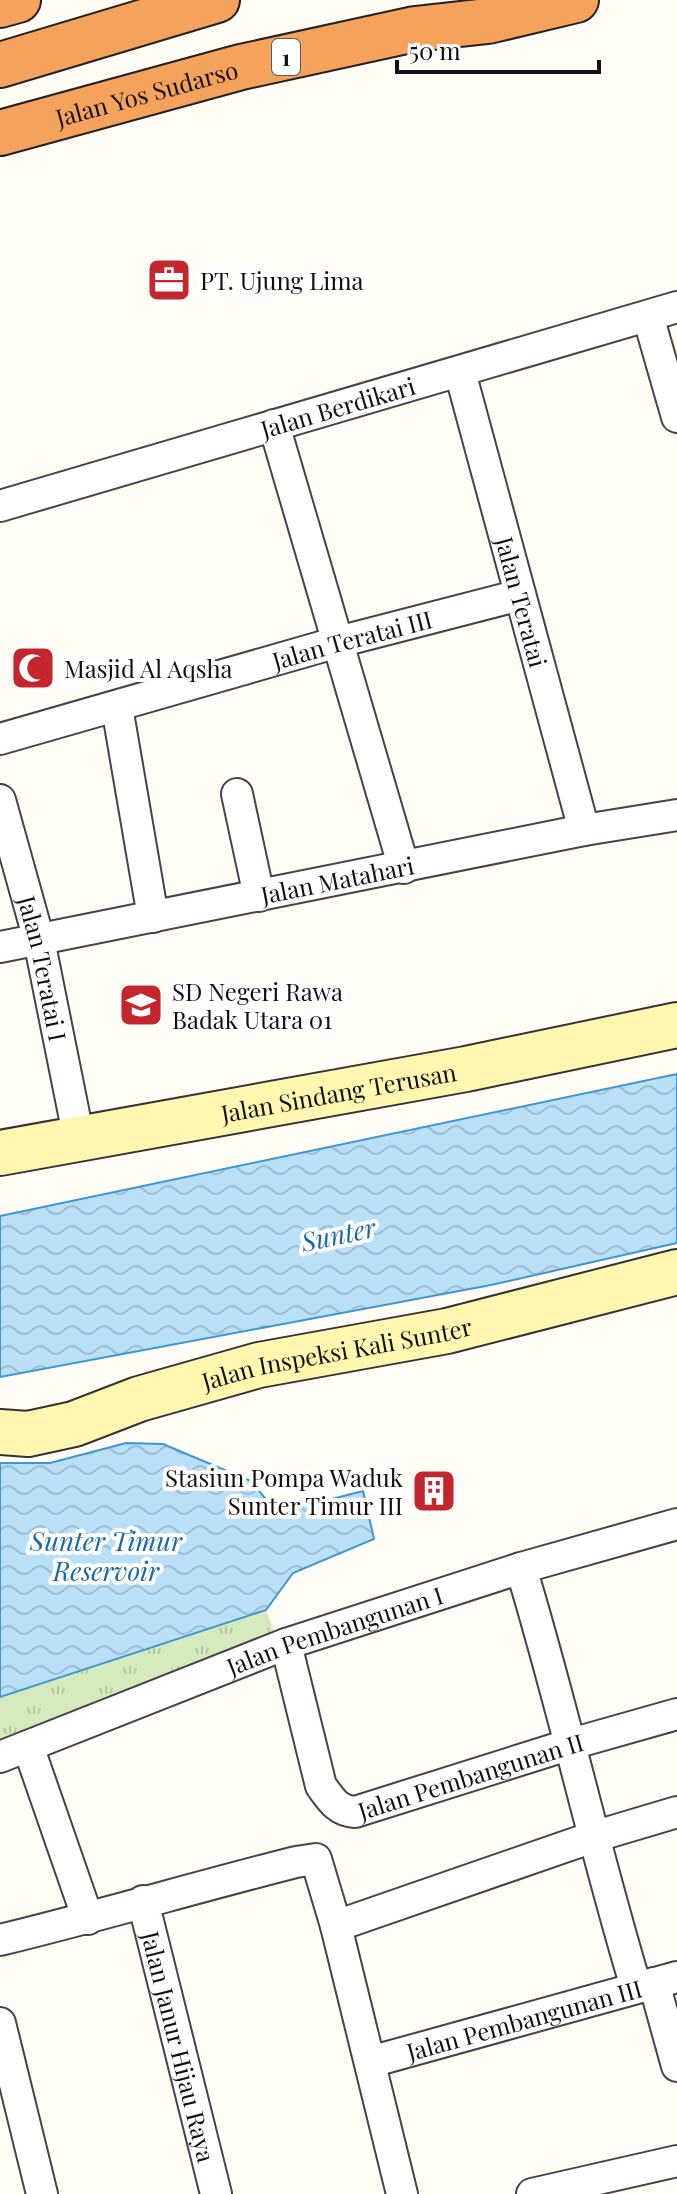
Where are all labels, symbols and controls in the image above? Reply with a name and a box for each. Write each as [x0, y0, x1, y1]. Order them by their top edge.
scale bar [397, 24, 599, 74]
text: 50 m [409, 34, 461, 66]
road number: 1 [272, 39, 300, 75]
street label: Jalan Yos Sudarso [51, 53, 241, 133]
office icon: PT. Ujung Lima [145, 256, 193, 304]
place label: PT. Ujung Lima [200, 264, 364, 296]
street label: Jalan Berdikari [256, 369, 419, 445]
street label: Jalan Teratai [489, 532, 555, 671]
street label: Jalan Teratai III [267, 602, 435, 676]
mosque icon: Masjid Al Aqsha [9, 644, 57, 692]
place label: Masjid Al Aqsha [64, 652, 233, 684]
street label: Jalan Matahari [257, 848, 417, 911]
street label: Jalan Teratai I [11, 891, 75, 1044]
place label: SD Negeri Rawa Badak Utara 01 [172, 975, 343, 1035]
school or university icon: SD Negeri Rawa Badak Utara 01 [117, 981, 165, 1029]
street label: Jalan Sindang Terusan [217, 1055, 459, 1129]
water label: Sunter [297, 1209, 379, 1259]
street label: Jalan Inspeksi Kali Sunter [197, 1309, 475, 1397]
place label: Stasiun Pompa Waduk Sunter Timur III [165, 1461, 404, 1521]
building icon: Stasiun Pompa Waduk Sunter Timur III [410, 1467, 458, 1515]
water label: Sunter Timur Reservoir [29, 1523, 183, 1588]
street label: Jalan Pembangunan I [221, 1578, 447, 1682]
street label: Jalan Pembangunan II [353, 1725, 587, 1826]
street label: Jalan Janur Hijau Raya [135, 1927, 223, 2165]
street label: Jalan Pembangunan III [402, 1971, 645, 2067]

